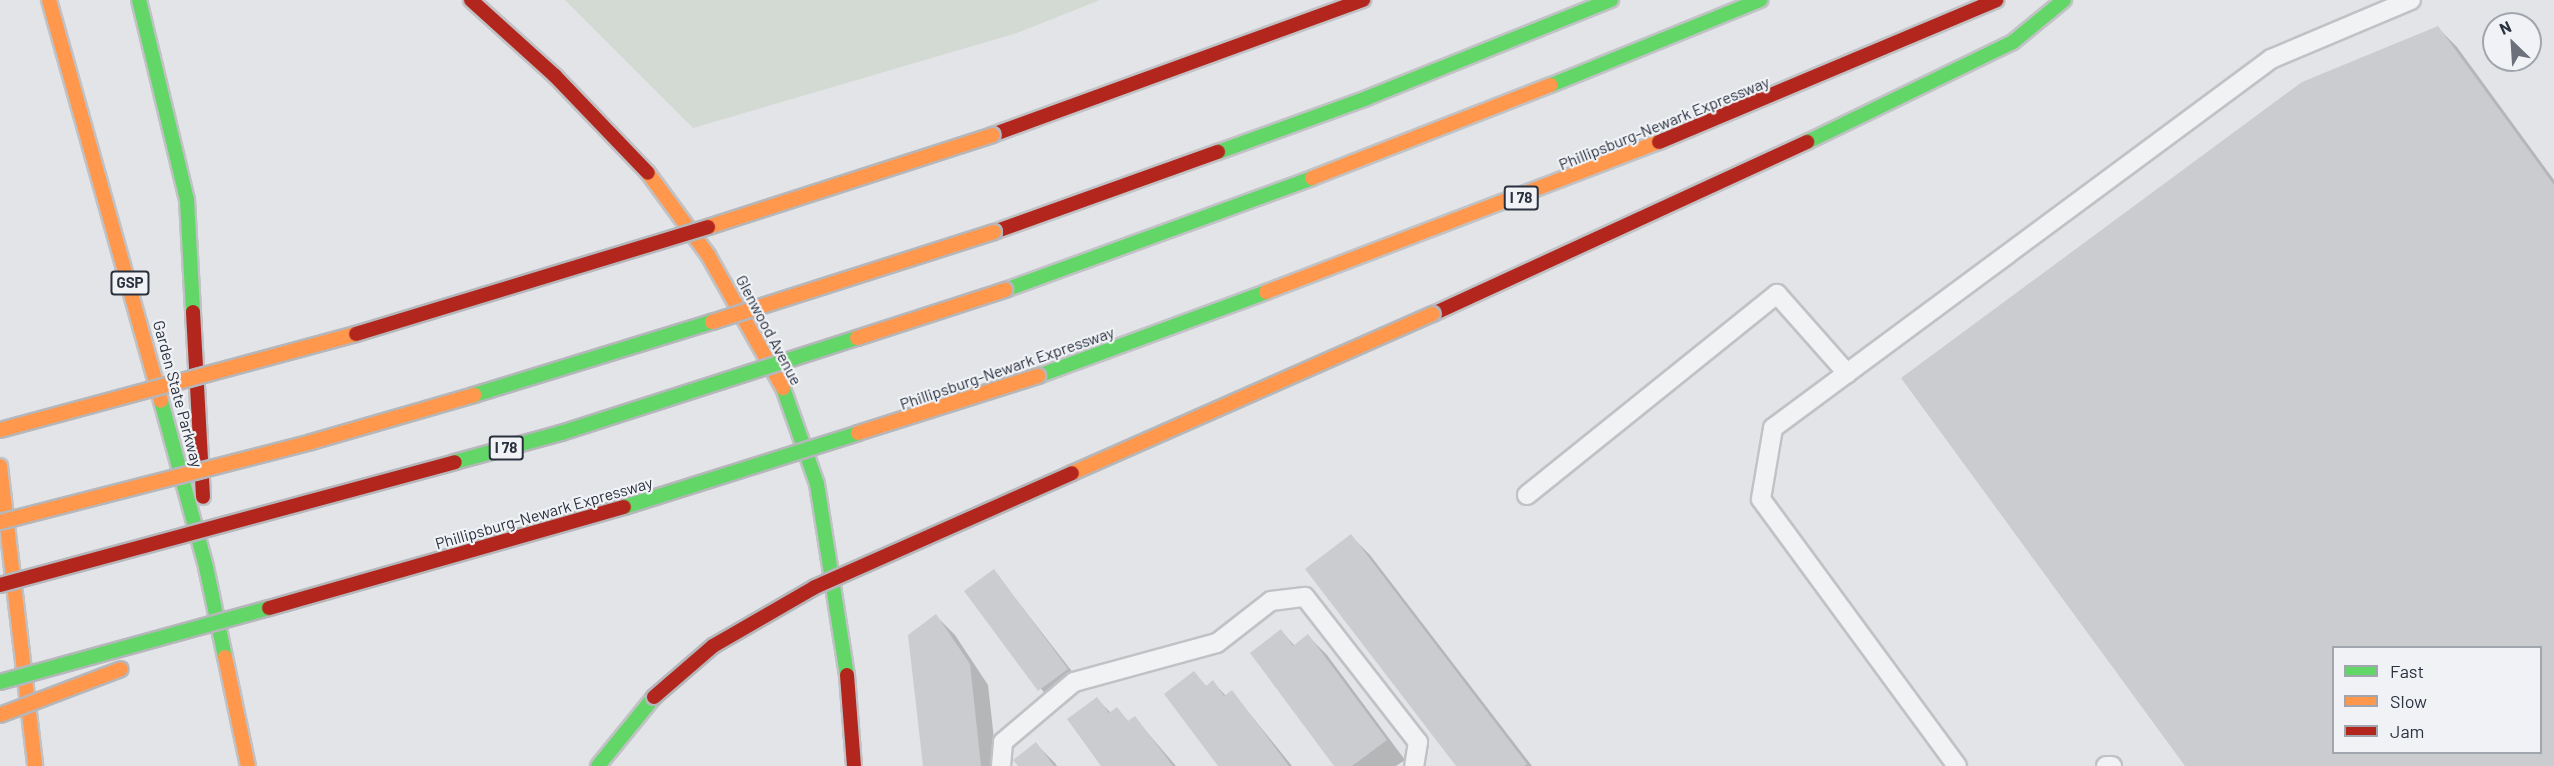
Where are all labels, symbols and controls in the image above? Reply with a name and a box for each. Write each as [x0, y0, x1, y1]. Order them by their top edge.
north arrow [2482, 12, 2542, 72]
text: N [2496, 16, 2514, 38]
street label: Phillipsburg-Newark Expressway [1556, 72, 1772, 174]
road number: I 78 [1503, 186, 1539, 210]
road number: GSP [109, 271, 151, 295]
street label: Glenwood Avenue [732, 272, 806, 388]
street label: Garden State Parkway [149, 318, 207, 470]
street label: Phillipsburg-Newark Expressway [897, 322, 1117, 414]
road number: I 78 [488, 436, 524, 460]
street label: Phillipsburg-Newark Expressway [433, 473, 655, 553]
legend [2332, 646, 2542, 754]
text: Fast [2390, 660, 2424, 682]
text: Slow [2390, 690, 2427, 712]
text: Jam [2390, 720, 2424, 742]

